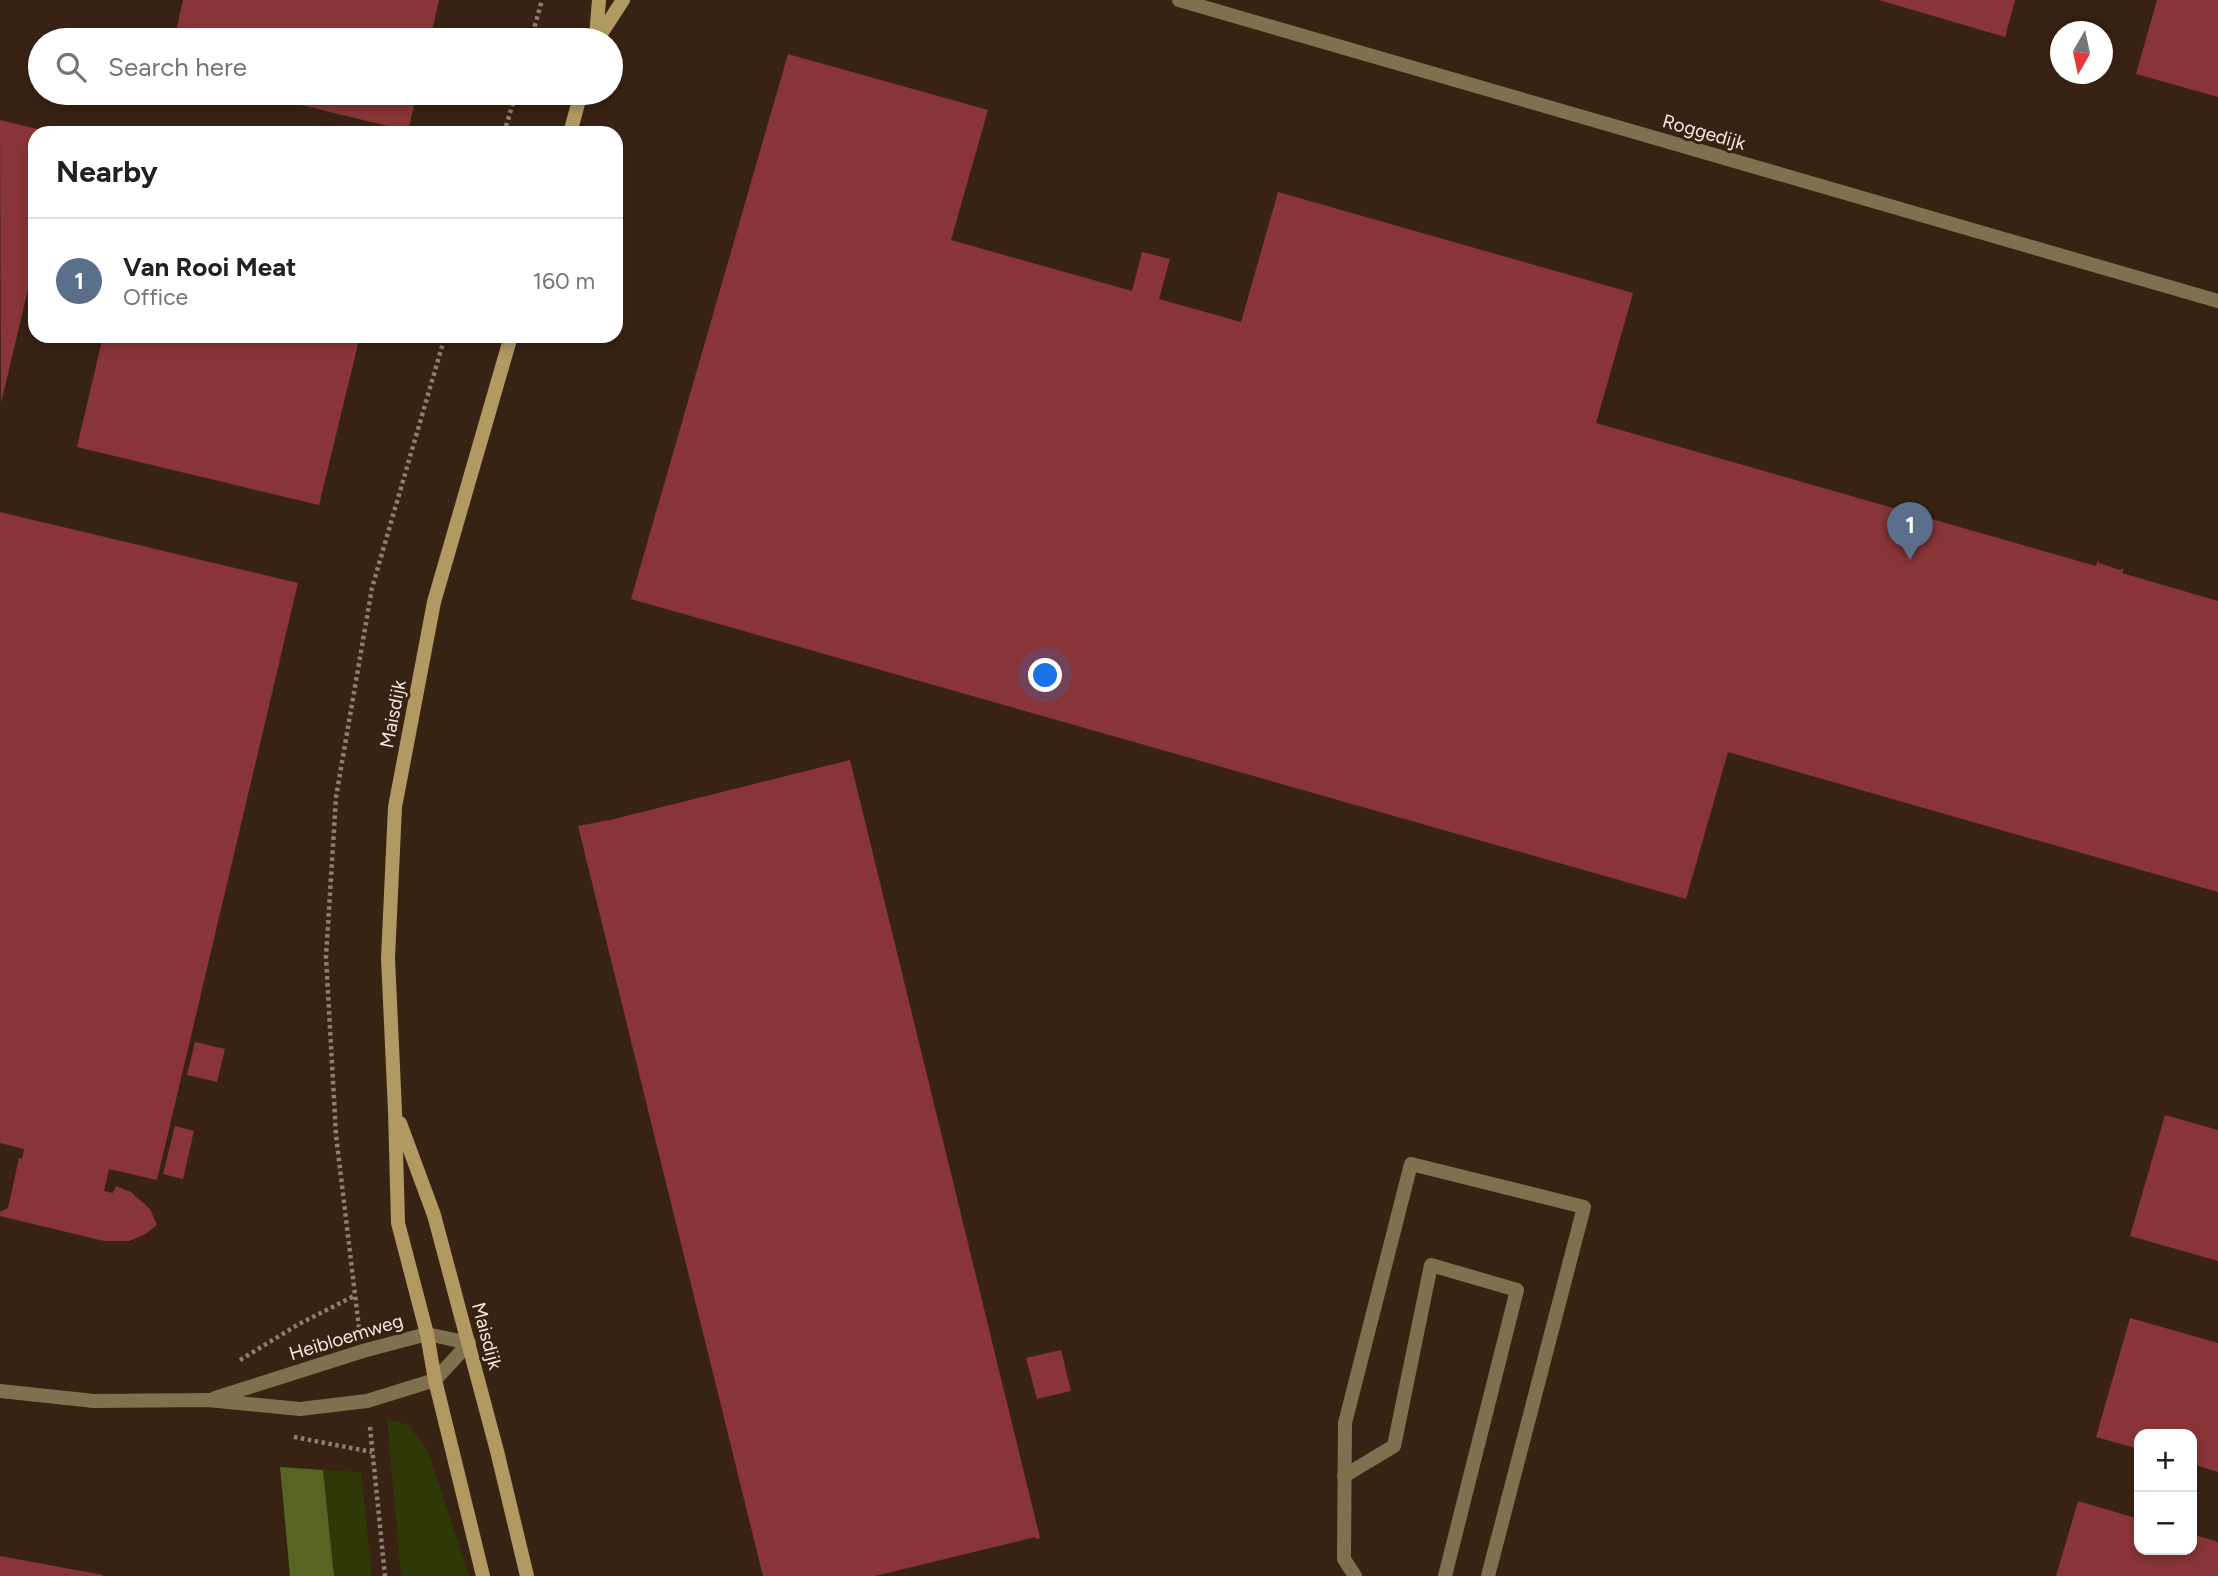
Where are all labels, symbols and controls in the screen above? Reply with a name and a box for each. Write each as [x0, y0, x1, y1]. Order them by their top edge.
north arrow [2050, 21, 2113, 84]
search box [28, 28, 623, 105]
icon: search [52, 48, 90, 86]
text: Search here [108, 51, 247, 83]
street label: Roggedijk [1660, 109, 1749, 155]
text: Nearby [56, 153, 158, 190]
text: Van Rooi Meat [123, 251, 297, 283]
text: 1 [74, 267, 84, 295]
text: 160 m [532, 267, 595, 295]
text: Office [123, 283, 188, 311]
pin: 1 [1887, 502, 1933, 560]
your location [1028, 658, 1062, 692]
street label: Maisdijk [375, 677, 411, 750]
street label: Maisdijk [467, 1300, 507, 1373]
street label: Heibloemweg [286, 1309, 406, 1365]
map controls [2134, 1429, 2197, 1555]
button: + [2134, 1429, 2197, 1492]
button: − [2134, 1492, 2197, 1555]

